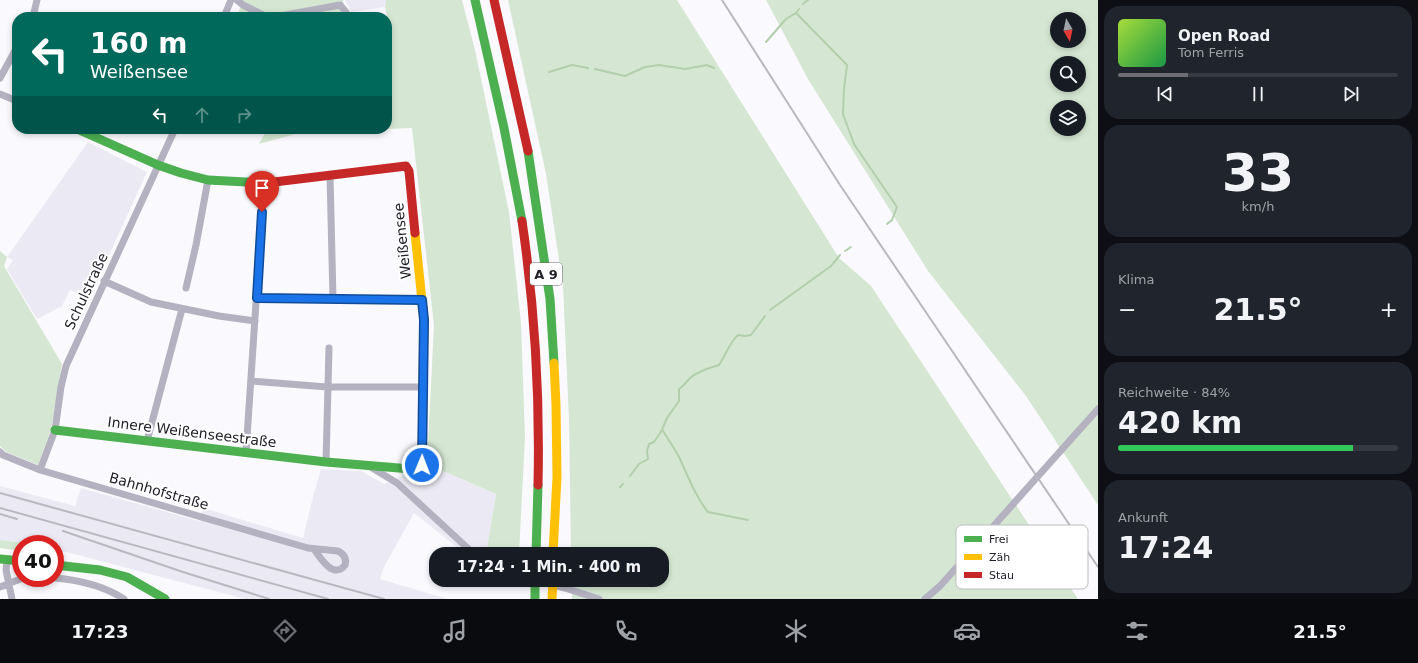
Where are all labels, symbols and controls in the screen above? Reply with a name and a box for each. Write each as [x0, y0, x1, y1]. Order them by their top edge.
north arrow [1050, 12, 1086, 48]
map controls [1050, 12, 1086, 136]
text: 160 m [90, 27, 187, 60]
text: Open Road [1178, 27, 1270, 45]
icon: left [24, 28, 76, 80]
text: Tom Ferris [1178, 45, 1244, 60]
button: search [1050, 56, 1086, 92]
text: Weißensee [90, 61, 188, 82]
icon: previous [1154, 83, 1176, 105]
icon: pause [1247, 83, 1269, 105]
icon: next [1340, 83, 1362, 105]
button: layers [1050, 100, 1086, 136]
icon: left [149, 104, 171, 126]
icon: ahead [191, 104, 213, 126]
icon: right [233, 104, 255, 126]
text: 33 [1222, 143, 1294, 203]
pin [245, 171, 279, 212]
icon: arrive [251, 177, 273, 199]
text: km/h [1242, 199, 1274, 214]
street label: Weißensee [390, 202, 414, 280]
street label: Schulstraße [61, 250, 111, 332]
road number: A 9 [530, 263, 562, 285]
text: Klima [1118, 272, 1154, 287]
text: 21.5° [1213, 292, 1303, 327]
text: − [1118, 297, 1136, 322]
text: + [1380, 297, 1398, 322]
text: Reichweite · 84% [1118, 385, 1230, 400]
text: 420 km [1118, 405, 1242, 440]
street label: Innere Weißenseestraße [107, 414, 277, 450]
position arrow [401, 444, 443, 486]
street label: Bahnhofstraße [107, 469, 211, 513]
text: Ankunft [1118, 510, 1168, 525]
legend [956, 525, 1088, 589]
text: 17:24 [1118, 530, 1214, 565]
text: Frei [989, 533, 1009, 546]
speed limit sign: 40 [12, 535, 64, 587]
text: Zäh [989, 551, 1010, 564]
text: 17:24 · 1 Min. · 400 m [457, 558, 641, 576]
text: Stau [989, 569, 1014, 582]
icon: directions [271, 617, 299, 645]
icon: music [441, 617, 469, 645]
icon: phone [612, 617, 640, 645]
icon: climate [782, 617, 810, 645]
icon: car [953, 617, 981, 645]
icon: filters [1123, 617, 1151, 645]
text: 17:23 [71, 621, 129, 642]
text: 21.5° [1293, 621, 1347, 642]

